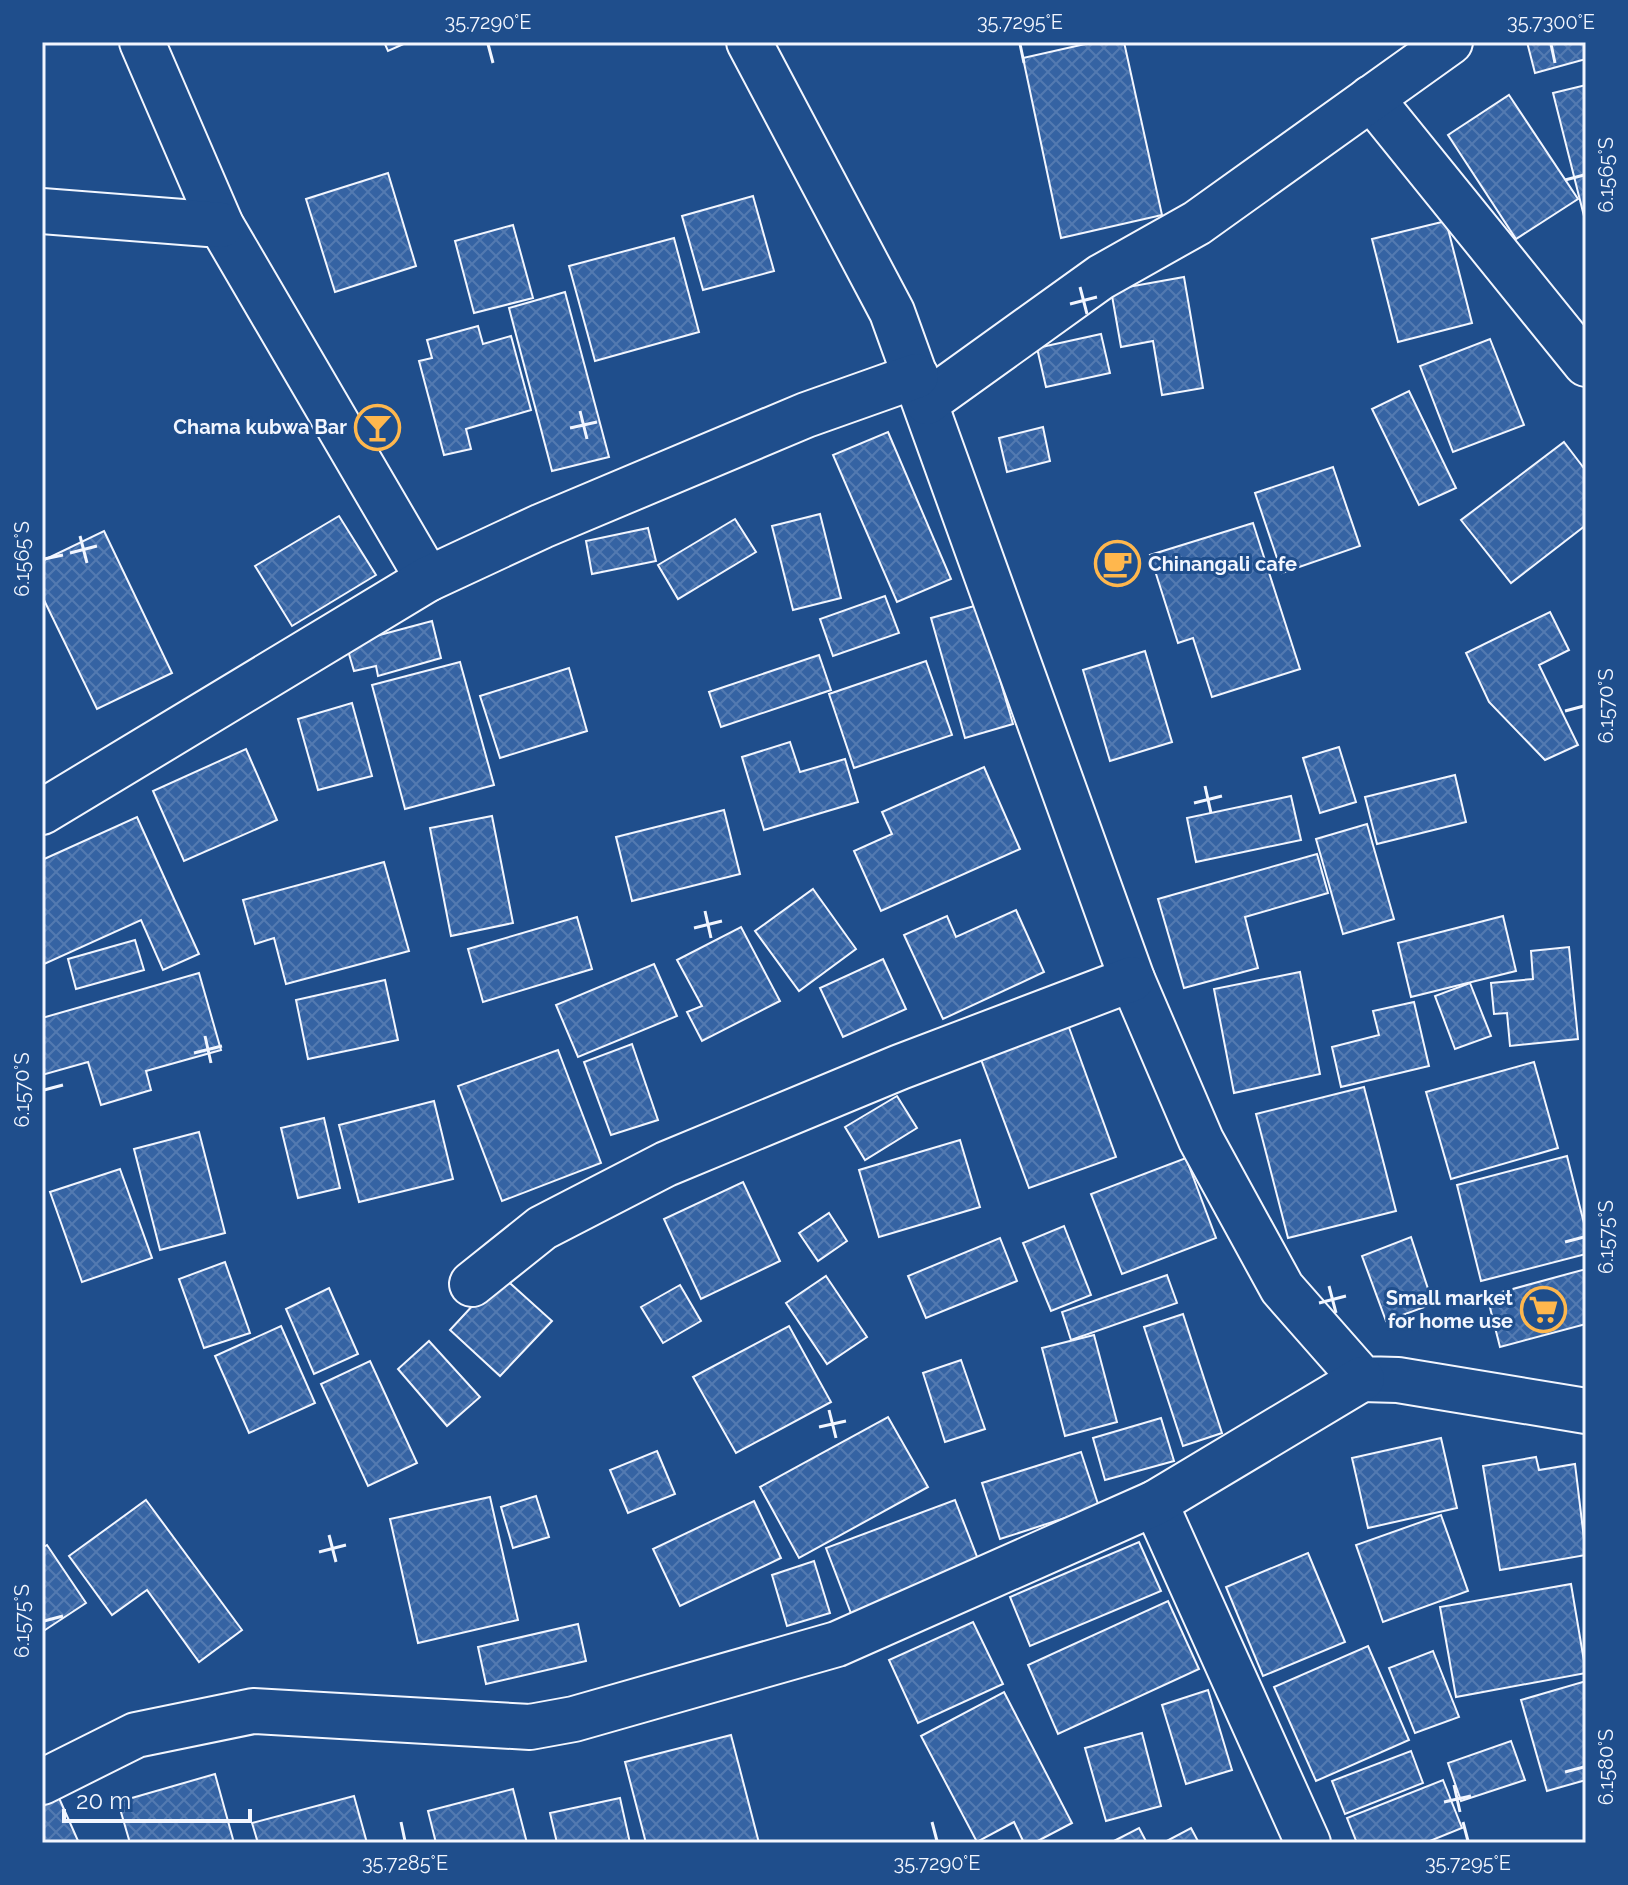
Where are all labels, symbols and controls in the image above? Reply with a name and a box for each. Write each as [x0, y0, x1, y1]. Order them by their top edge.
text: 35.7290°E [444, 10, 532, 34]
text: 35.7295°E [977, 10, 1063, 34]
text: 35.7300°E [1507, 10, 1595, 34]
text: 6.1565°S [1594, 137, 1618, 213]
bar icon: Chama kubwa Bar [354, 403, 402, 451]
place label: Chama kubwa Bar [173, 415, 347, 439]
text: 6.1565°S [10, 521, 34, 597]
cafe icon: Chinangali cafe [1093, 540, 1141, 588]
place label: Chinangali cafe [1148, 552, 1297, 576]
text: 6.1570°S [1594, 668, 1618, 744]
text: 6.1570°S [10, 1052, 34, 1128]
text: 6.1575°S [1594, 1200, 1618, 1274]
place label: Small market for home use [1386, 1286, 1513, 1333]
supermarket icon: Small market for home use [1520, 1286, 1568, 1334]
text: 6.1575°S [10, 1584, 34, 1658]
text: 6.1580°S [1594, 1729, 1618, 1805]
scale bar [64, 1773, 250, 1823]
text: 20 m [76, 1786, 131, 1815]
text: 35.7285°E [362, 1851, 448, 1875]
text: 35.7290°E [893, 1851, 981, 1875]
text: 35.7295°E [1425, 1851, 1511, 1875]

